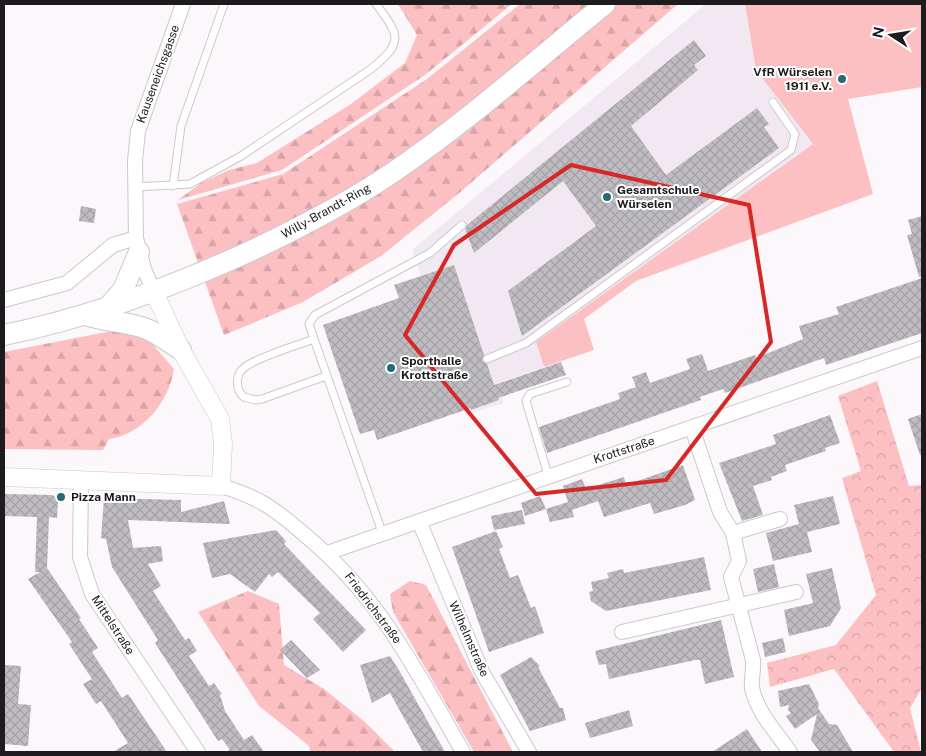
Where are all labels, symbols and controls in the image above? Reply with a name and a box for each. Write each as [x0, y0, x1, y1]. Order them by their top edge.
north arrow [866, 10, 916, 60]
street label: Kauseneichsgasse [134, 23, 182, 125]
text: N [869, 25, 887, 39]
place label: VfR Würselen 1911 e.V. [753, 65, 832, 93]
marker: VfR Würselen 1911 e.V. [836, 73, 848, 85]
street label: Willy-Brandt-Ring [279, 181, 373, 241]
place label: Gesamtschule Würselen [617, 183, 699, 211]
marker: Gesamtschule Würselen [601, 191, 613, 203]
place label: Sporthalle Krottstraße [401, 354, 468, 382]
marker: Sporthalle Krottstraße [385, 362, 397, 374]
street label: Krottstraße [592, 433, 657, 466]
place label: Pizza Mann [71, 490, 136, 504]
marker: Pizza Mann [55, 491, 67, 503]
street label: Friedrichstraße [342, 570, 404, 646]
street label: Mittelstraße [89, 593, 137, 657]
street label: Wilhelmstraße [446, 599, 492, 679]

